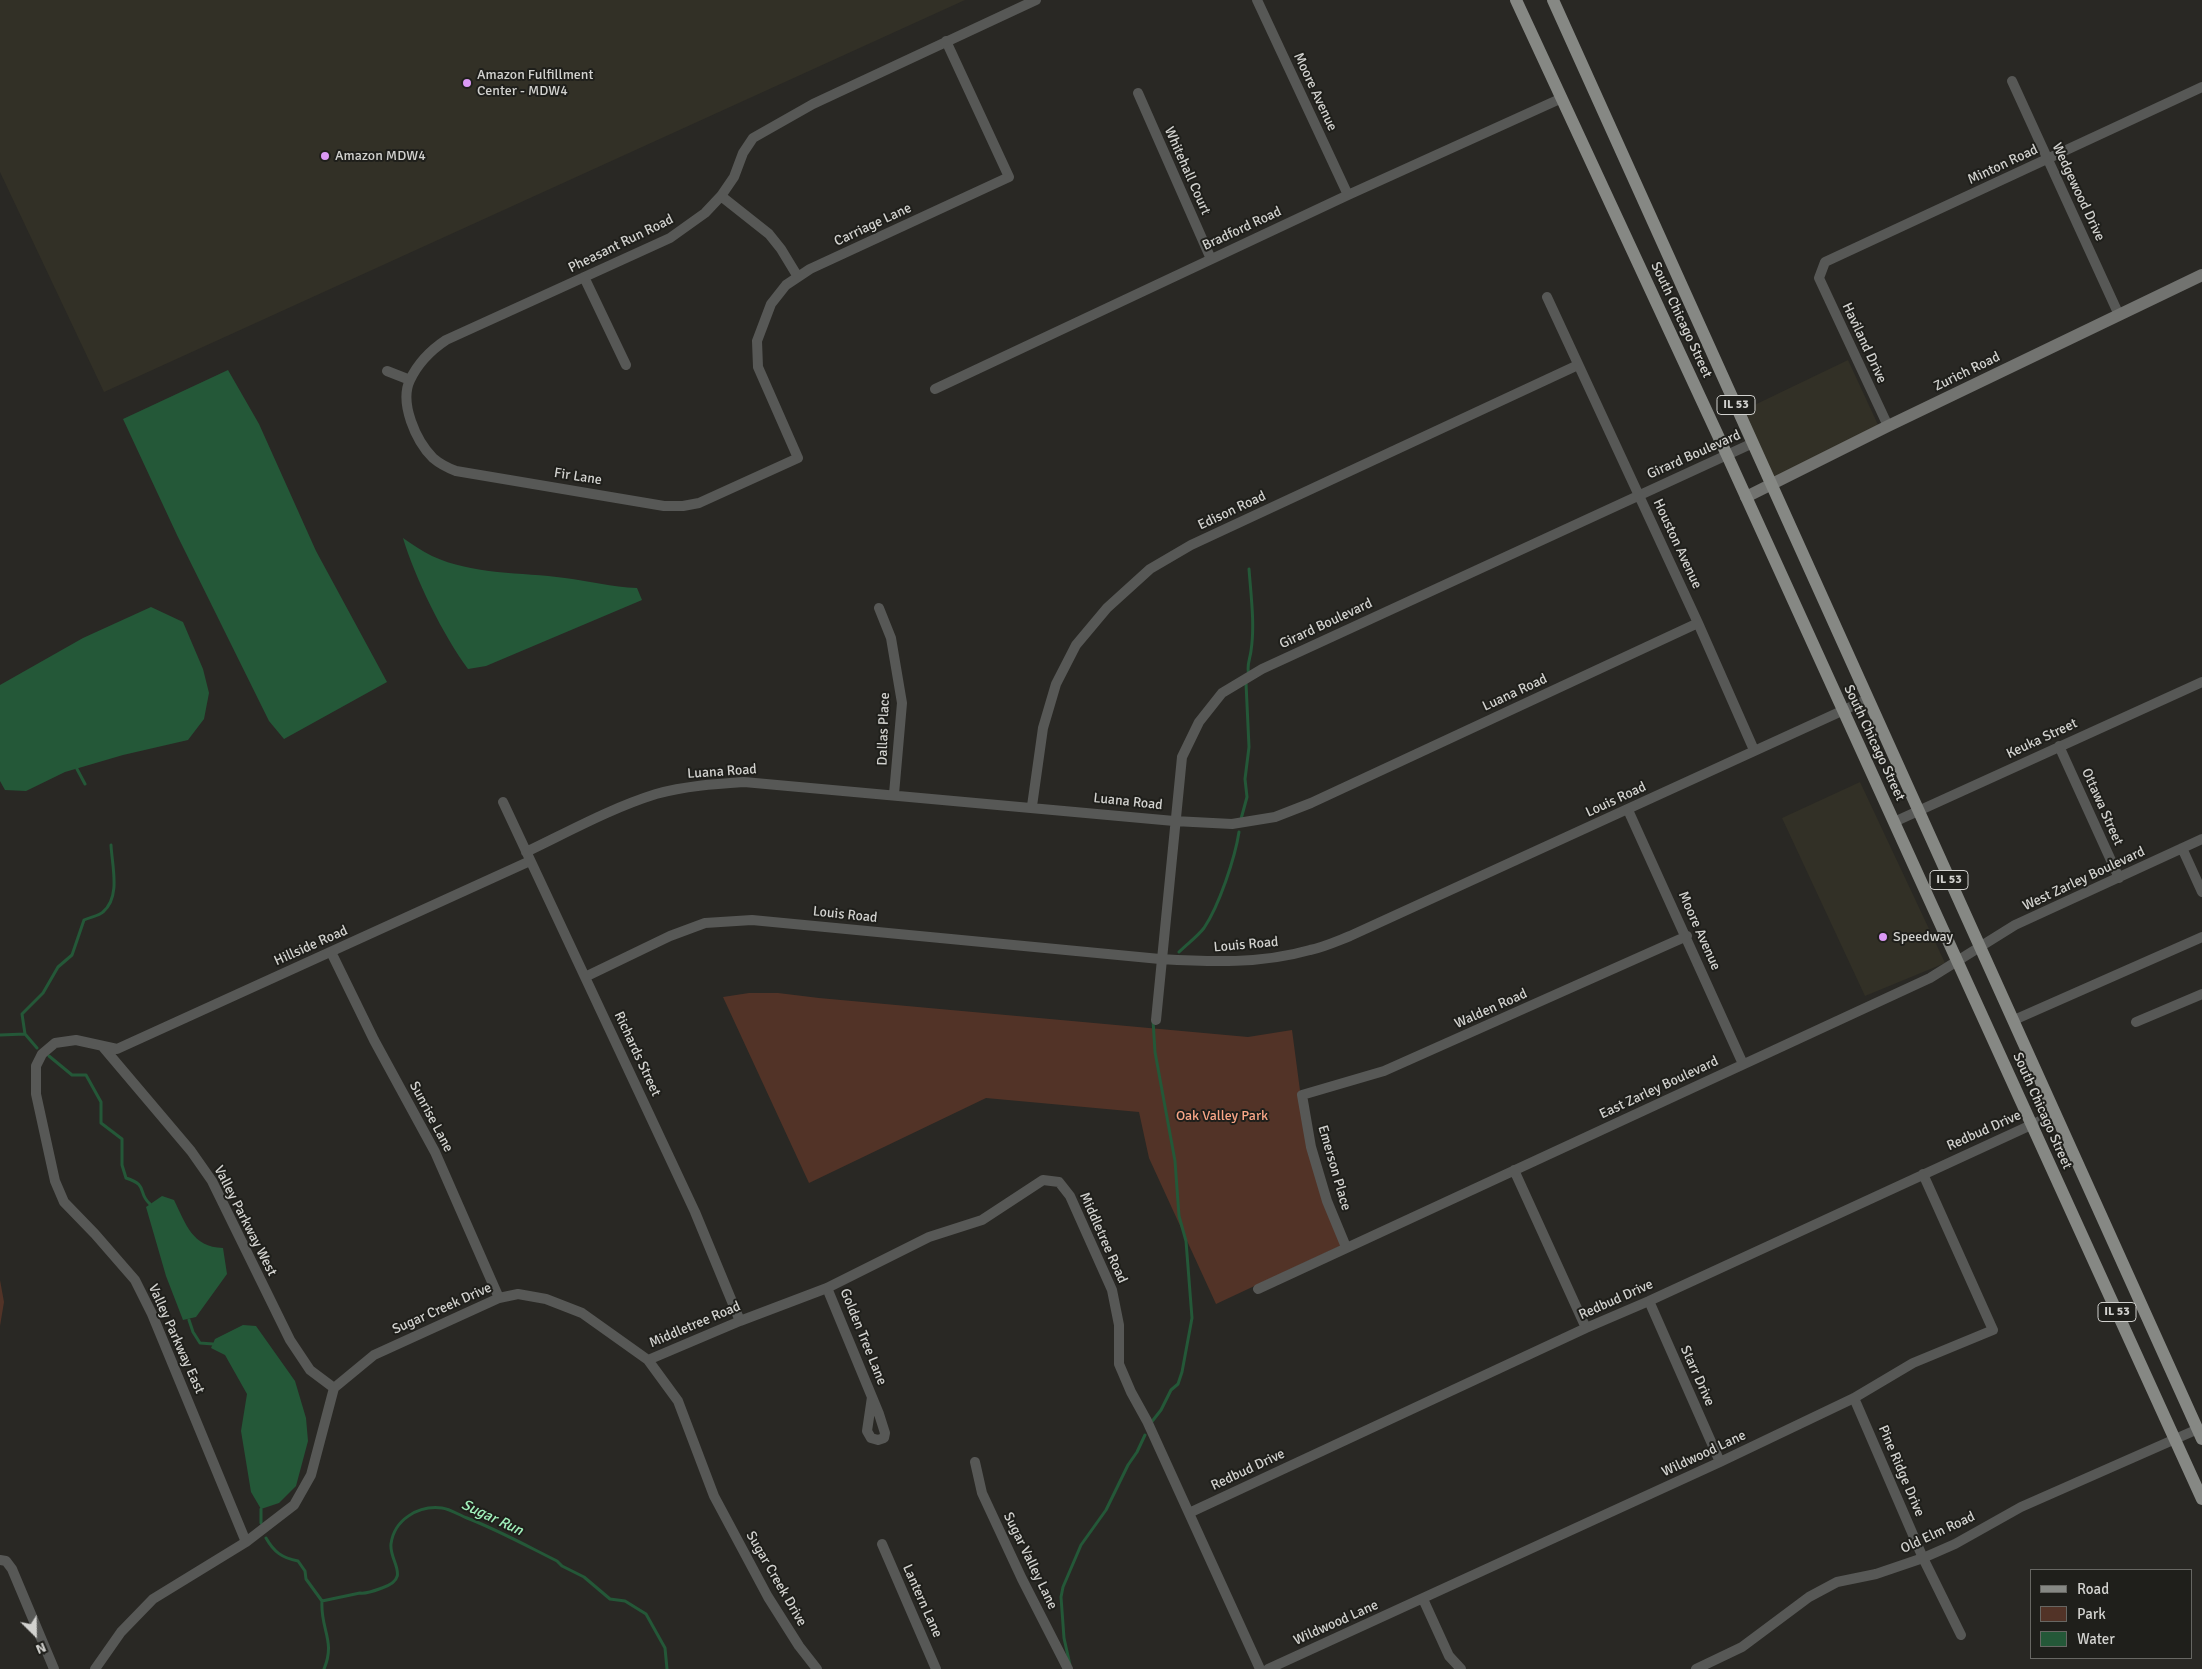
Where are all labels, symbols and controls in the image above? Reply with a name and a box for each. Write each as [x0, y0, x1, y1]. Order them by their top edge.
street label: Moore Avenue [1290, 50, 1340, 134]
place label: Amazon Fulfillment Center - MDW4 [477, 67, 593, 100]
marker: Amazon Fulfillment Center - MDW4 [461, 77, 473, 89]
street label: Whitehall Court [1160, 124, 1214, 218]
street label: Wedgewood Drive [2048, 140, 2108, 244]
street label: Minton Road [1965, 141, 2041, 189]
place label: Amazon MDW4 [335, 148, 426, 164]
marker: Amazon MDW4 [319, 150, 331, 162]
street label: Carriage Lane [832, 200, 914, 250]
street label: Bradford Road [1200, 203, 1284, 255]
street label: Pheasant Run Road [566, 211, 676, 277]
street label: South Chicago Street [1647, 259, 1715, 381]
street label: Haviland Drive [1838, 300, 1890, 386]
street label: Zurich Road [1931, 349, 2003, 395]
road number: IL 53 [1717, 396, 1755, 414]
street label: Girard Boulevard [1645, 427, 1743, 483]
street label: Fir Lane [553, 465, 603, 489]
street label: Edison Road [1195, 488, 1269, 534]
street label: Houston Avenue [1649, 496, 1705, 592]
street label: Girard Boulevard [1277, 595, 1375, 653]
street label: Luana Road [1480, 671, 1550, 715]
street label: South Chicago Street [1840, 682, 1908, 804]
street label: Dallas Place [874, 692, 894, 766]
street label: Keuka Street [2004, 715, 2080, 763]
street label: Luana Road [687, 761, 757, 783]
street label: Ottawa Street [2078, 766, 2126, 848]
street label: Louis Road [1583, 779, 1649, 821]
street label: Luana Road [1093, 790, 1163, 814]
street label: West Zarley Boulevard [2020, 843, 2148, 915]
road number: IL 53 [1930, 870, 1968, 890]
street label: Moore Avenue [1674, 889, 1724, 973]
street label: Louis Road [812, 903, 878, 927]
street label: Hillside Road [272, 922, 350, 970]
place label: Speedway [1893, 929, 1953, 945]
marker: Speedway [1877, 931, 1889, 943]
street label: Louis Road [1213, 934, 1279, 956]
street label: Walden Road [1452, 986, 1530, 1032]
street label: Richards Street [610, 1009, 664, 1099]
street label: South Chicago Street [2009, 1050, 2075, 1172]
street label: East Zarley Boulevard [1597, 1053, 1721, 1123]
street label: Sunrise Lane [405, 1079, 457, 1155]
street label: Redbud Drive [1944, 1107, 2024, 1155]
park label: Oak Valley Park [1176, 1108, 1268, 1124]
street label: Emerson Place [1314, 1123, 1354, 1213]
street label: Valley Parkway West [210, 1163, 280, 1279]
street label: Middletree Road [1075, 1190, 1131, 1286]
street label: Redbud Drive [1576, 1276, 1656, 1324]
street label: Sugar Creek Drive [390, 1280, 494, 1338]
street label: Valley Parkway East [144, 1282, 208, 1396]
street label: Golden Tree Lane [836, 1286, 890, 1388]
street label: Middletree Road [647, 1298, 743, 1352]
road number: IL 53 [2098, 1302, 2136, 1321]
street label: Starr Drive [1676, 1343, 1718, 1409]
street label: Pine Ridge Drive [1874, 1423, 1928, 1519]
street label: Wildwood Lane [1659, 1427, 1749, 1481]
street label: Redbud Drive [1208, 1446, 1288, 1494]
water label: Sugar Run [458, 1496, 526, 1540]
street label: Old Elm Road [1898, 1508, 1978, 1558]
street label: Sugar Valley Lane [999, 1510, 1061, 1612]
street label: Sugar Creek Drive [742, 1528, 810, 1630]
street label: Lantern Lane [898, 1562, 946, 1640]
legend [2030, 1569, 2192, 1659]
text: Road [2077, 1580, 2109, 1598]
street label: Wildwood Lane [1291, 1597, 1381, 1649]
text: Park [2077, 1605, 2106, 1623]
north arrow [10, 1609, 60, 1659]
text: Water [2077, 1630, 2115, 1648]
text: N [33, 1639, 49, 1658]

